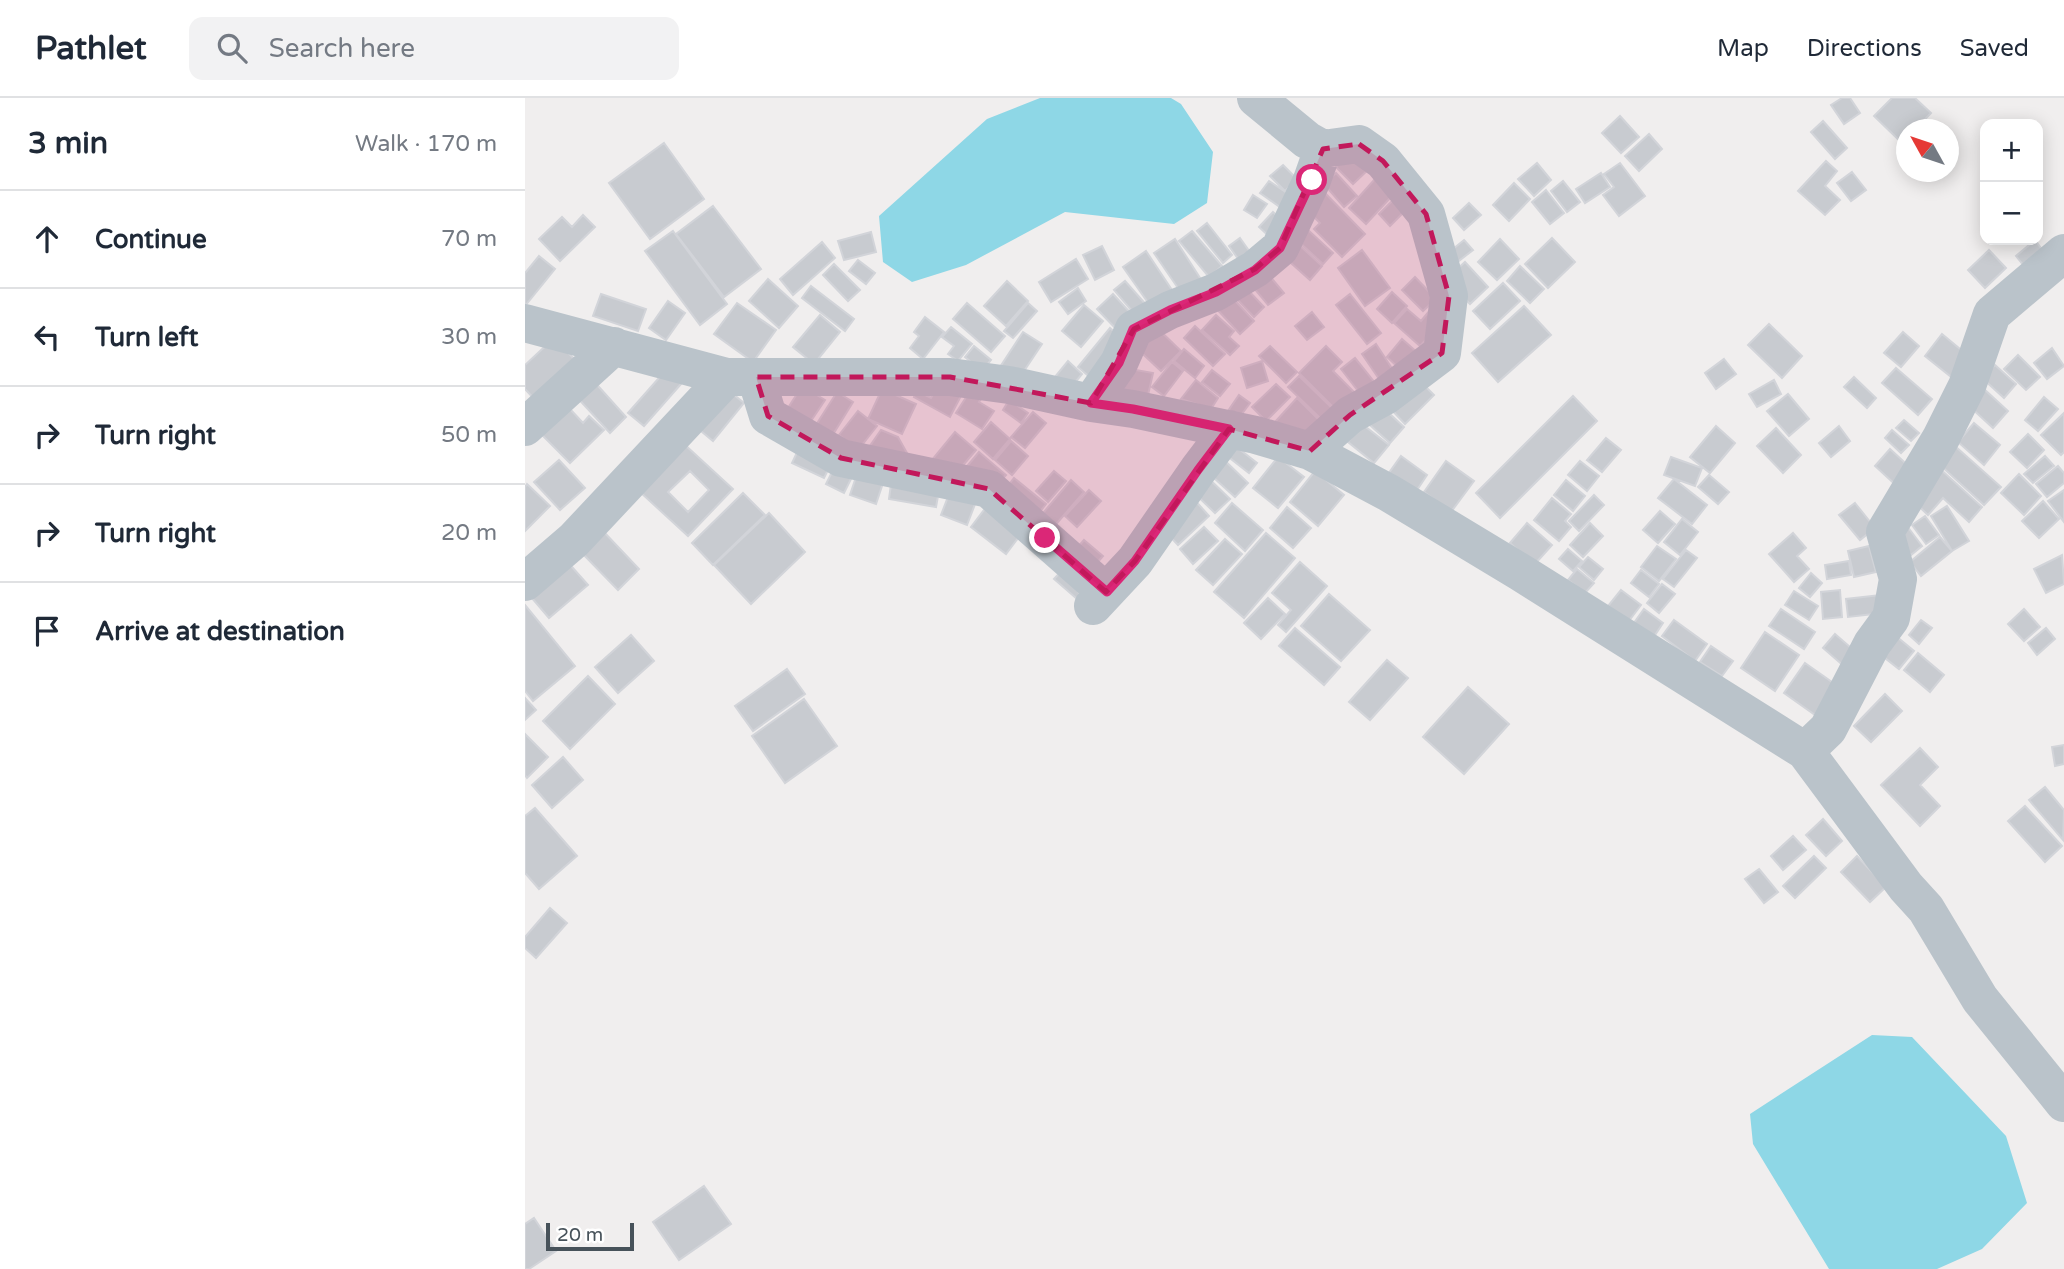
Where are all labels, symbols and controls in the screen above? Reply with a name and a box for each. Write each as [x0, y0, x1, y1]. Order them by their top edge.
search box [189, 17, 679, 80]
text: Pathlet [35, 29, 147, 68]
icon: search [213, 29, 251, 67]
text: Search here [269, 33, 415, 64]
text: Map [1717, 34, 1769, 63]
text: Directions [1807, 34, 1922, 63]
text: Saved [1960, 34, 2029, 63]
north arrow [1896, 119, 1959, 182]
map controls [1980, 119, 2043, 245]
button: + [1980, 119, 2043, 182]
text: 3 min [28, 125, 108, 162]
text: Walk · 170 m [355, 130, 497, 158]
route start [1296, 164, 1327, 195]
button: − [1980, 182, 2043, 245]
icon: ahead [28, 220, 66, 258]
text: Continue [95, 224, 207, 255]
text: 70 m [441, 225, 497, 253]
icon: left [28, 318, 66, 356]
text: Turn left [95, 322, 198, 353]
text: 30 m [441, 323, 497, 351]
icon: right [28, 416, 66, 454]
text: Turn right [95, 420, 216, 451]
text: 50 m [441, 421, 497, 449]
icon: right [28, 514, 66, 552]
text: Turn right [95, 518, 216, 549]
text: 20 m [441, 519, 497, 547]
route end [1029, 522, 1060, 553]
icon: arrive [28, 612, 66, 650]
text: Arrive at destination [95, 616, 345, 647]
scale bar [546, 1220, 633, 1252]
text: 20 m [557, 1224, 603, 1246]

